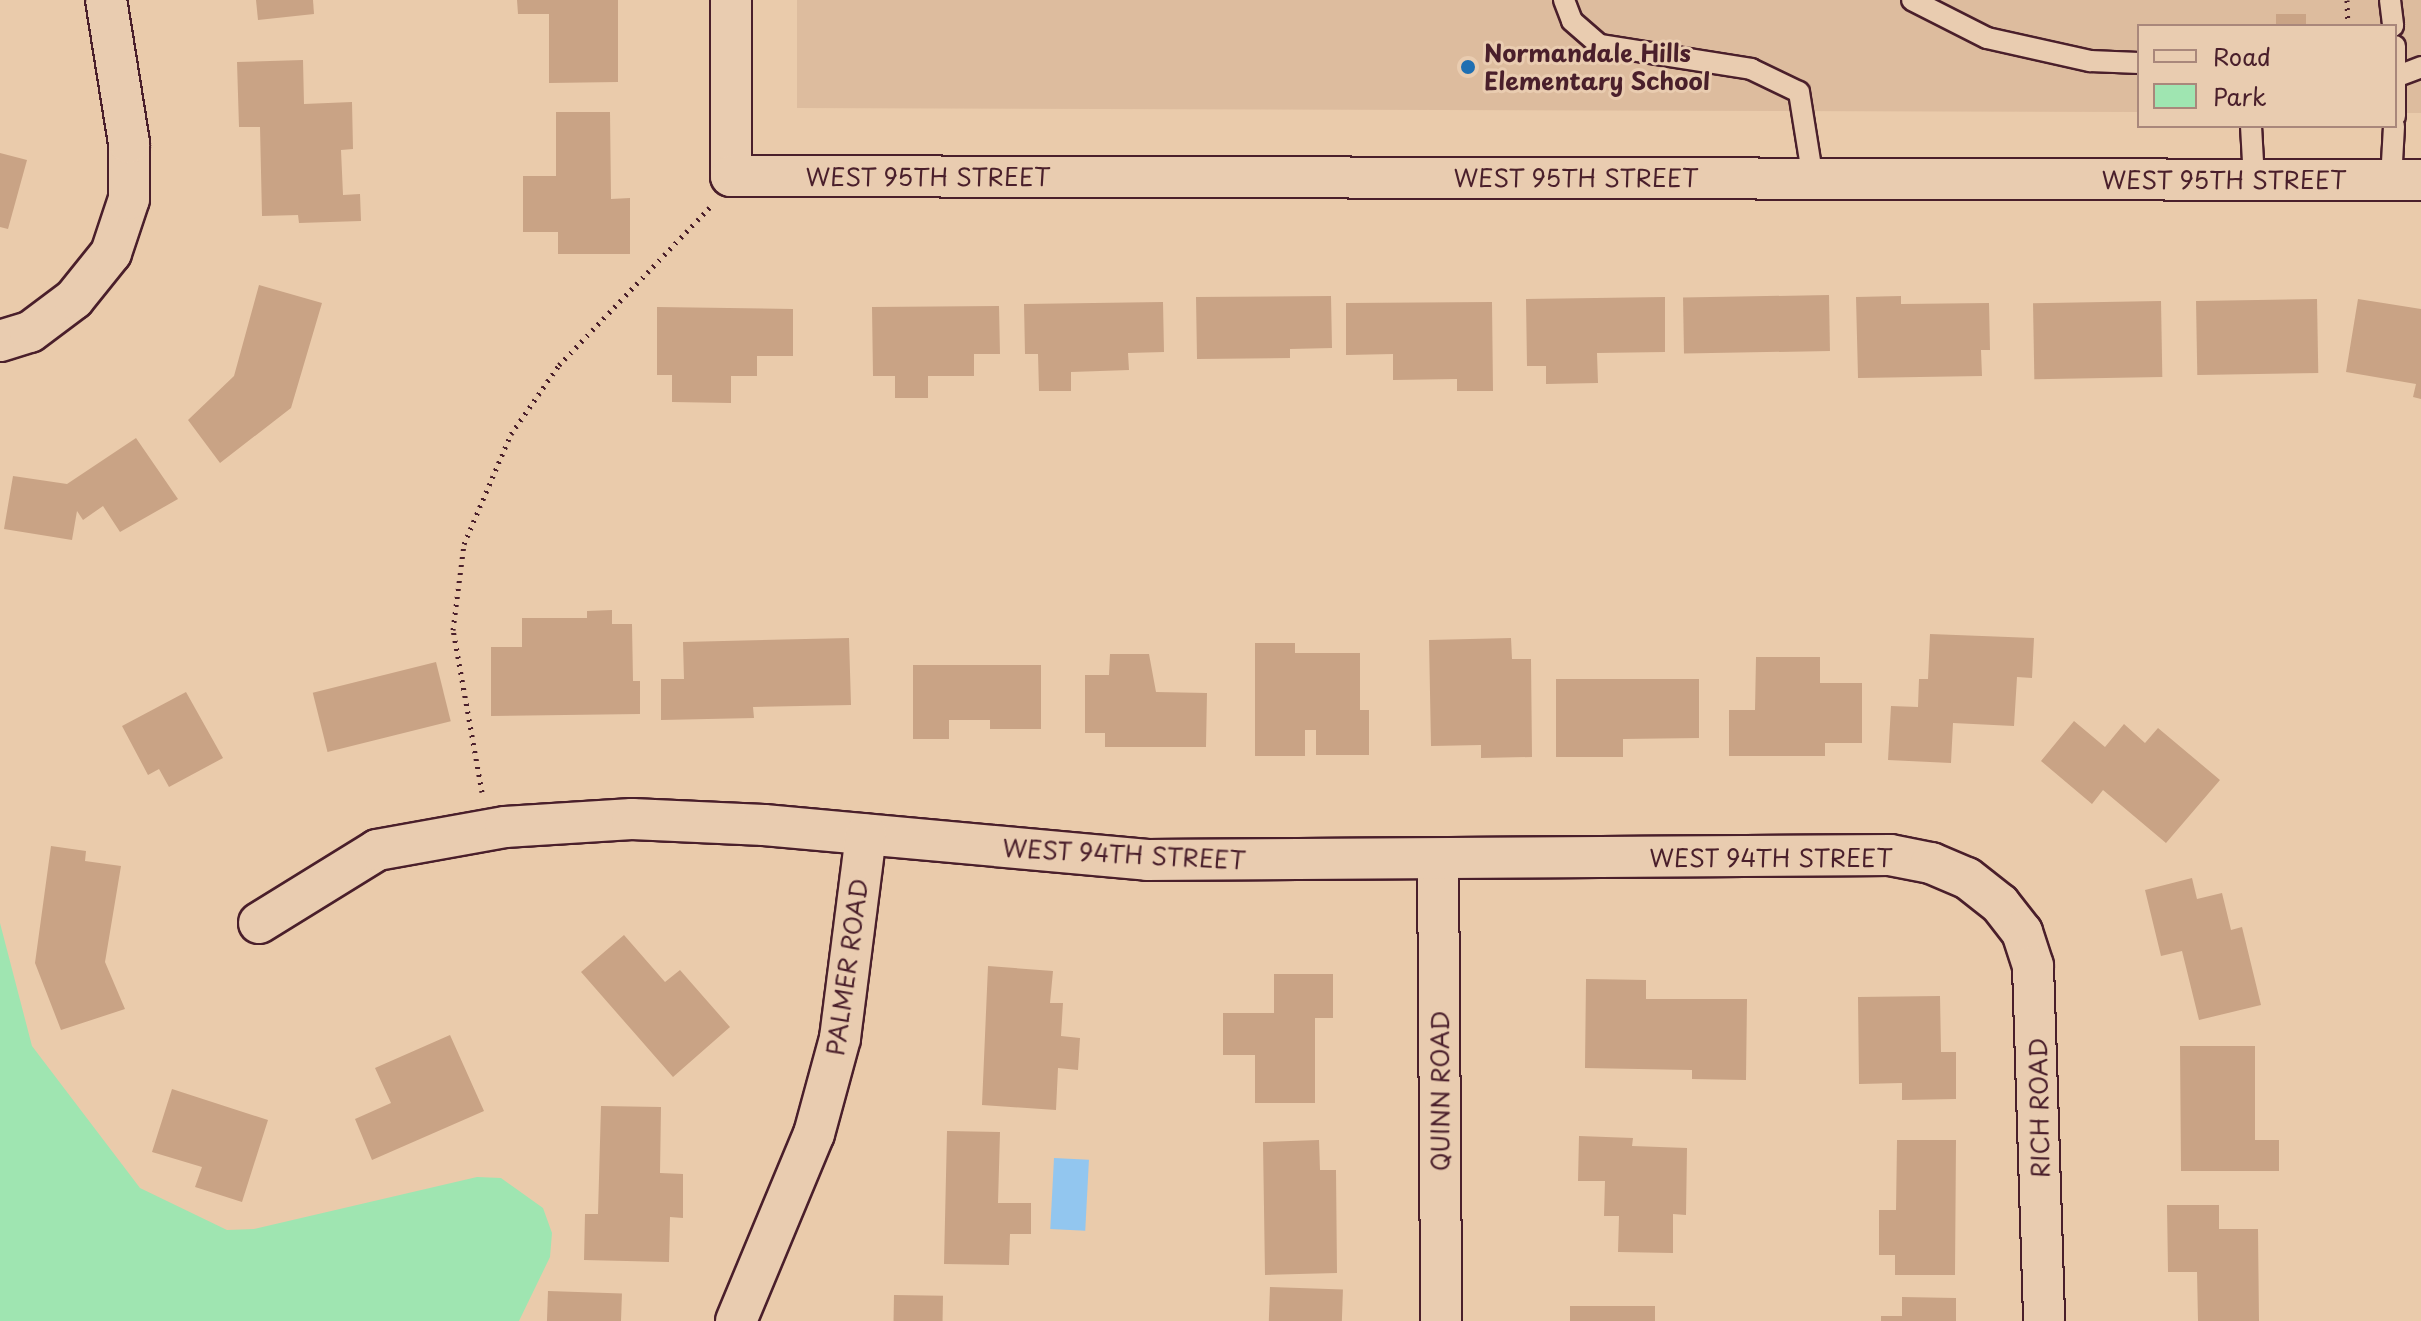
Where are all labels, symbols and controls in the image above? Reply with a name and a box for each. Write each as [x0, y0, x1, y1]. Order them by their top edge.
legend [2137, 24, 2397, 128]
text: Road [2213, 38, 2271, 74]
place label: Normandale Hills Elementary School [1484, 39, 1710, 95]
marker: Normandale Hills Elementary School [1459, 58, 1477, 76]
text: Park [2213, 78, 2267, 114]
street label: WEST 95TH STREET [805, 163, 1051, 191]
street label: WEST 95TH STREET [1453, 164, 1699, 192]
street label: WEST 95TH STREET [2101, 166, 2347, 194]
street label: WEST 94TH STREET [1001, 833, 1247, 875]
street label: WEST 94TH STREET [1649, 844, 1893, 872]
street label: PALMER ROAD [820, 875, 874, 1059]
street label: QUINN ROAD [1426, 1010, 1454, 1172]
street label: RICH ROAD [2023, 1037, 2055, 1179]

